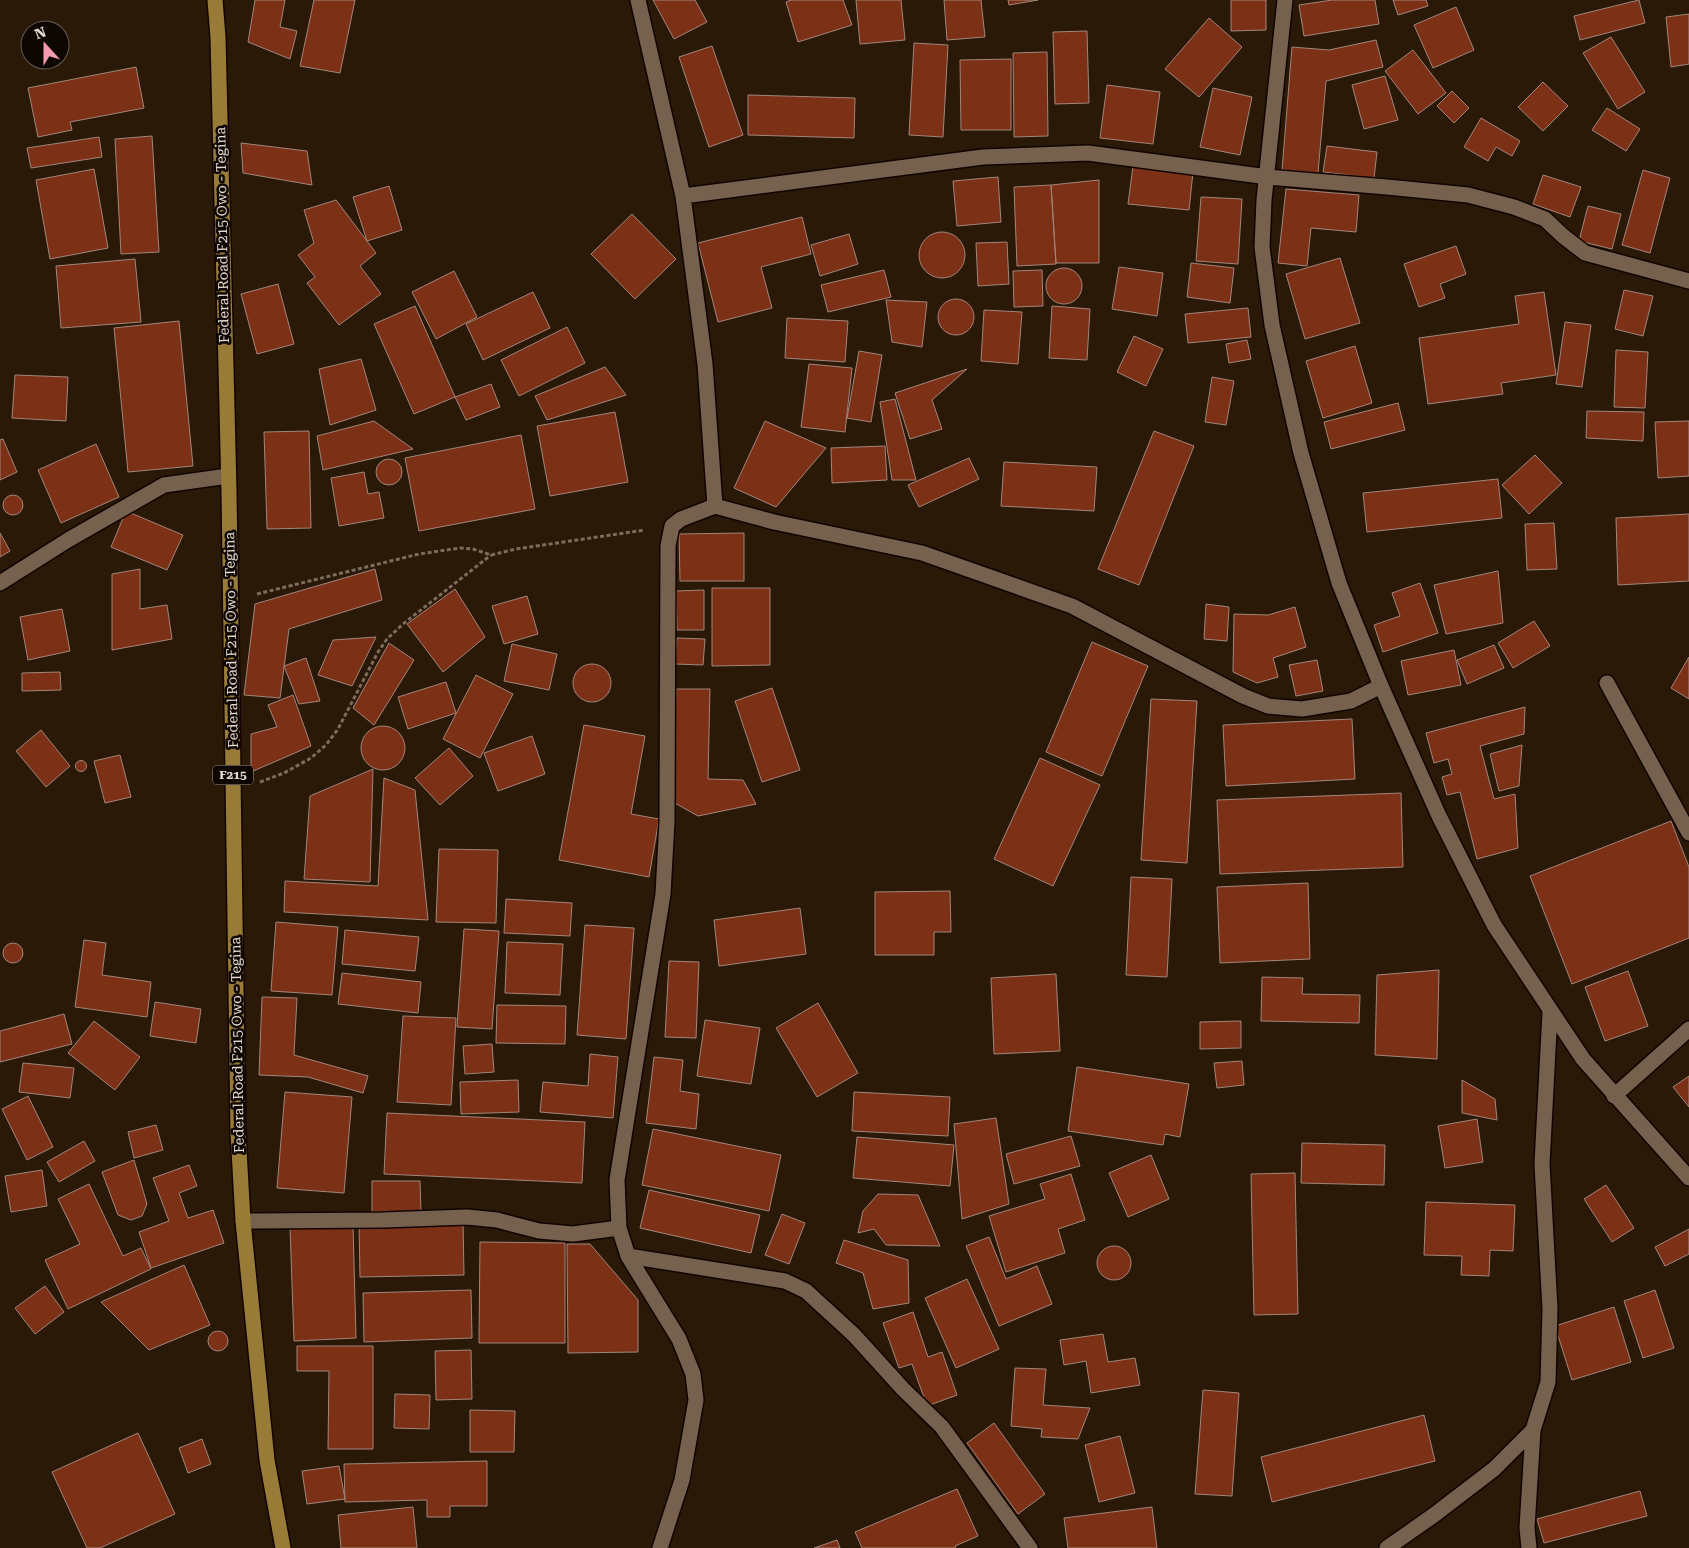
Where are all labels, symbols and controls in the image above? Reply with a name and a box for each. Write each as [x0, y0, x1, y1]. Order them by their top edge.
north arrow [20, 20, 70, 70]
text: N [32, 23, 48, 42]
street label: Federal Road F215 Owo - Tegina [212, 126, 232, 343]
street label: Federal Road F215 Owo - Tegina [221, 531, 241, 748]
road number: F215 [213, 766, 253, 784]
street label: Federal Road F215 Owo - Tegina [227, 936, 247, 1153]

